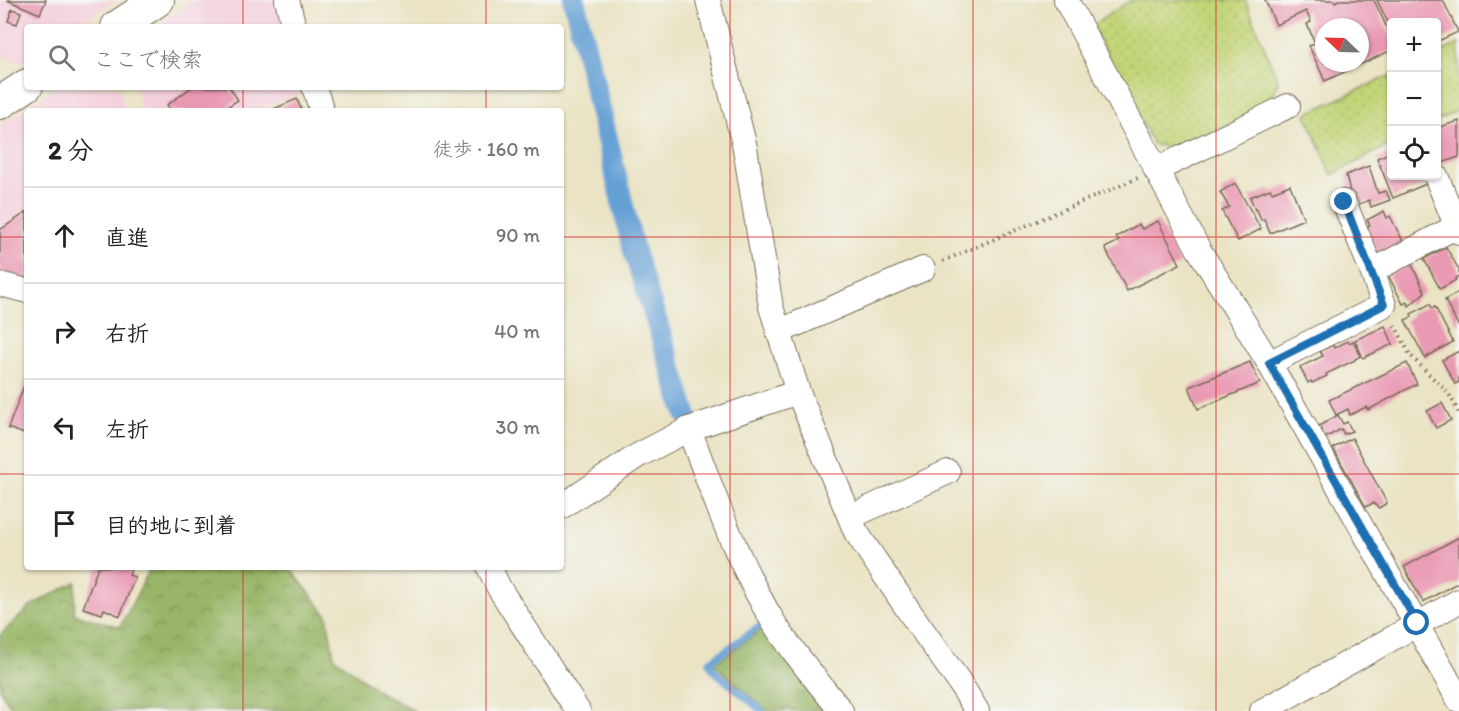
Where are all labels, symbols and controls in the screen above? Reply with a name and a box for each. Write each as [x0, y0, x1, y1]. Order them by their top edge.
north arrow [1315, 18, 1369, 72]
map controls [1387, 18, 1441, 180]
button: + [1387, 18, 1441, 72]
search box [24, 24, 564, 90]
icon: search [45, 41, 78, 74]
text: ここで検索 [93, 46, 203, 73]
button: − [1387, 72, 1441, 126]
button: locate [1387, 126, 1441, 180]
text: 2 分 [48, 134, 94, 166]
text: 徒歩 · 160 m [433, 137, 540, 161]
route end [1330, 188, 1356, 214]
icon: ahead [48, 219, 81, 252]
text: 90 m [496, 223, 540, 247]
text: 直進 [105, 224, 149, 251]
icon: right [48, 315, 81, 348]
text: 40 m [494, 319, 540, 343]
text: 右折 [105, 320, 149, 347]
icon: left [48, 411, 81, 444]
text: 30 m [495, 415, 540, 439]
text: 左折 [105, 416, 149, 443]
icon: arrive [48, 507, 81, 540]
text: 目的地に到着 [105, 512, 237, 539]
route start [1403, 609, 1429, 635]

